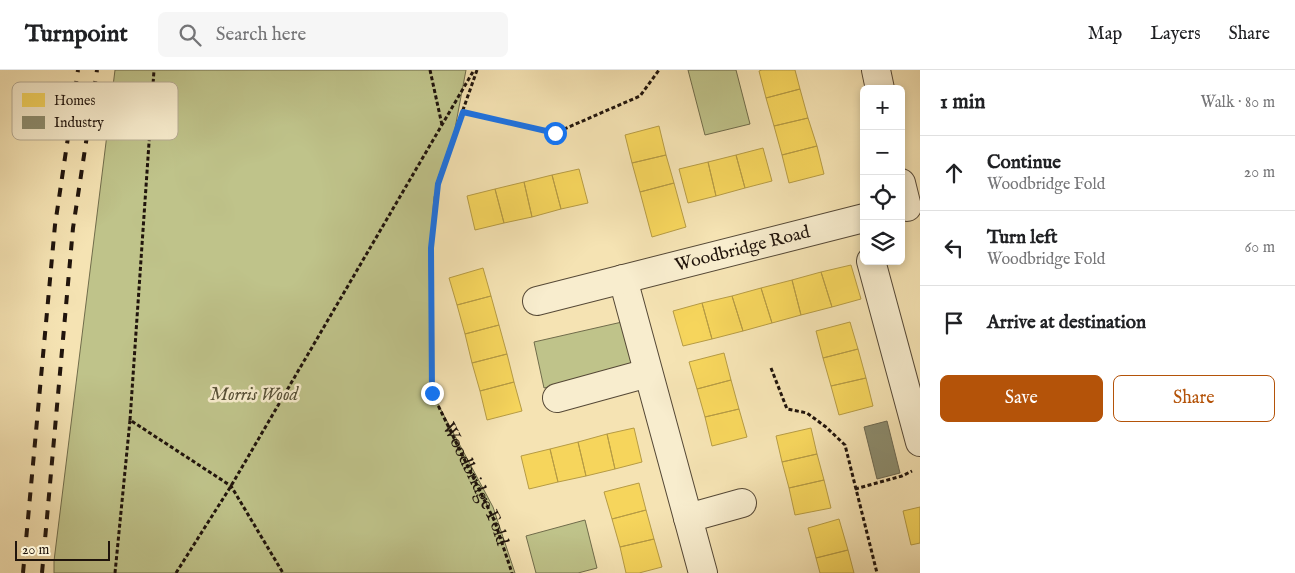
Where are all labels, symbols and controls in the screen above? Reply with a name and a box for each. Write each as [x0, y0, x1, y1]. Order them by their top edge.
search box [158, 12, 508, 57]
text: Turnpoint [25, 19, 128, 50]
icon: search [176, 21, 204, 49]
text: Search here [216, 23, 306, 47]
text: Map [1088, 23, 1122, 46]
text: Layers [1150, 23, 1201, 46]
text: Share [1229, 23, 1270, 46]
legend [12, 82, 178, 140]
map controls [860, 85, 905, 265]
button: + [860, 85, 905, 130]
text: 1 min [940, 89, 985, 116]
text: Homes [54, 92, 96, 110]
text: Walk · 80 m [1200, 93, 1275, 113]
text: Industry [54, 114, 104, 132]
route start [544, 122, 567, 145]
button: − [860, 130, 905, 175]
text: Continue [987, 151, 1061, 175]
icon: ahead [940, 159, 968, 187]
text: 20 m [1244, 163, 1275, 183]
button: locate [860, 175, 905, 220]
text: Woodbridge Fold [987, 175, 1105, 195]
button: layers [860, 220, 905, 265]
street label: Woodbridge Road [673, 221, 813, 277]
text: Turn left [987, 226, 1058, 250]
icon: left [940, 234, 968, 262]
text: 60 m [1245, 238, 1275, 258]
text: Woodbridge Fold [987, 250, 1105, 270]
icon: arrive [940, 309, 968, 337]
text: Arrive at destination [987, 311, 1146, 335]
button: Save [940, 375, 1103, 422]
button: Share [1113, 375, 1275, 422]
route end [421, 382, 444, 405]
park label: Morris Wood [210, 384, 299, 407]
street label: Woodbridge Fold [437, 419, 514, 549]
scale bar [15, 538, 110, 561]
text: 20 m [22, 541, 49, 559]

